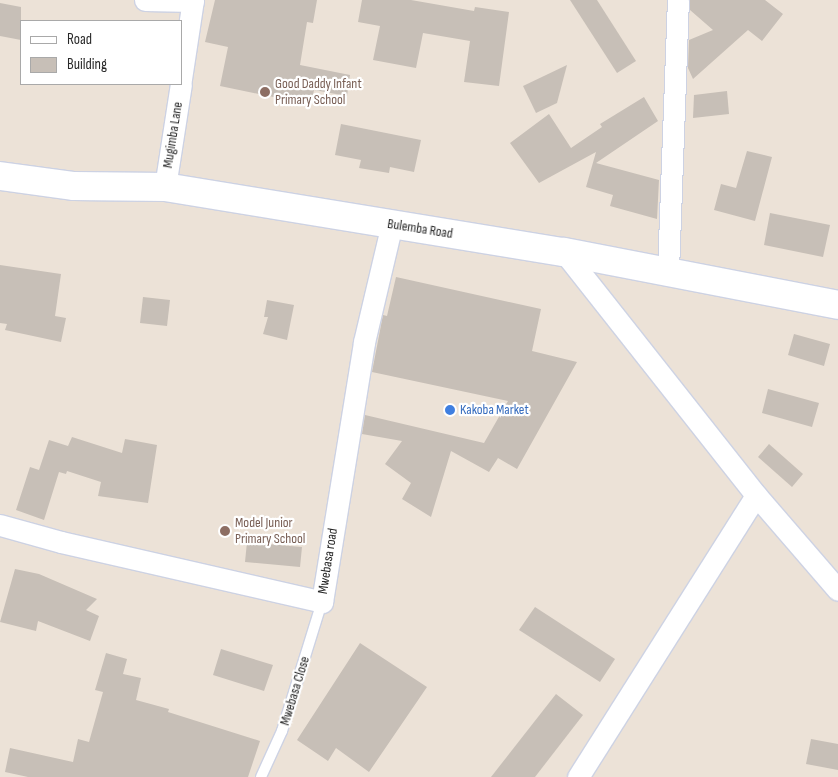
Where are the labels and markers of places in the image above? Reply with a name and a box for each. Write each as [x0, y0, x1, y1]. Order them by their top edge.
place label: Good Daddy Infant Primary School [275, 76, 362, 108]
marker: Good Daddy Infant Primary School [259, 86, 271, 98]
place label: Kakoba Market [460, 402, 529, 418]
marker: Kakoba Market [444, 404, 456, 416]
place label: Model Junior Primary School [235, 515, 305, 548]
marker: Model Junior Primary School [219, 525, 231, 537]

